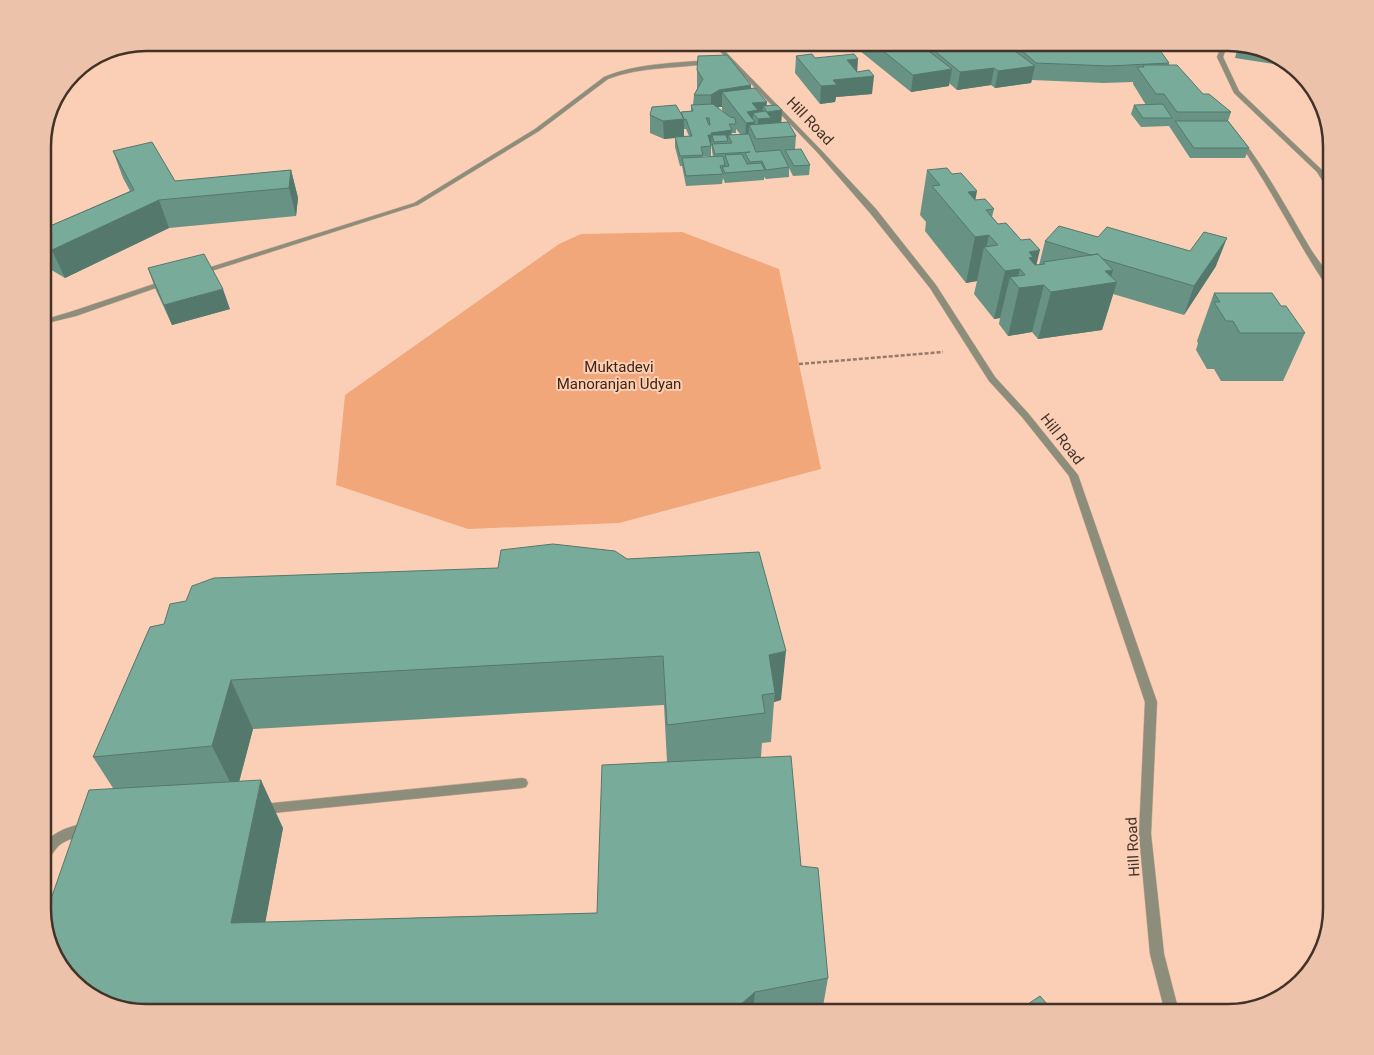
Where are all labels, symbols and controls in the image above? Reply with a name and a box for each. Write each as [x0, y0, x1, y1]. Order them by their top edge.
street label: Hill Road [783, 93, 837, 149]
park label: Muktadevi Manoranjan Udyan [557, 358, 681, 393]
street label: Hill Road [1037, 410, 1087, 468]
street label: Hill Road [1122, 817, 1144, 877]

